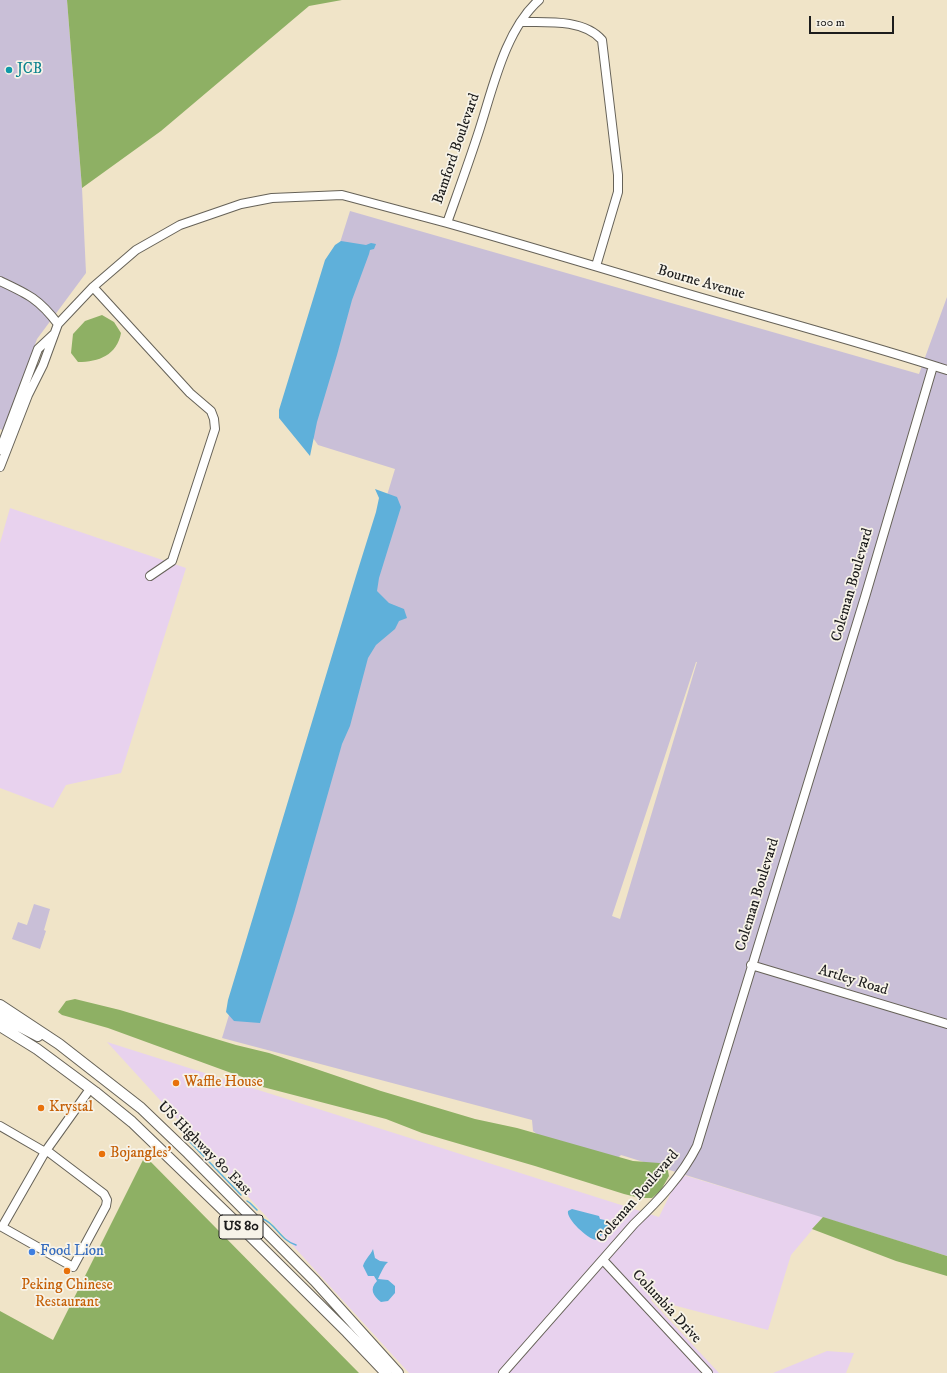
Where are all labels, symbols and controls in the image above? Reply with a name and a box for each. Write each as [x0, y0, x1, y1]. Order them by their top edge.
scale bar [811, 8, 896, 34]
text: 100 m [816, 15, 845, 30]
place label: JCB [17, 61, 42, 79]
marker: JCB [4, 65, 14, 75]
street label: Bamford Boulevard [430, 91, 484, 207]
street label: Bourne Avenue [655, 262, 747, 304]
street label: Coleman Boulevard [828, 526, 878, 644]
street label: Coleman Boulevard [732, 836, 784, 954]
street label: Artley Road [816, 962, 890, 1000]
place label: Waffle House [184, 1074, 263, 1092]
marker: Waffle House [171, 1078, 181, 1088]
street label: US Highway 80 East [153, 1098, 255, 1200]
place label: Krystal [49, 1099, 93, 1117]
marker: Krystal [36, 1103, 46, 1113]
place label: Bojangles' [110, 1145, 171, 1163]
street label: Coleman Boulevard [593, 1147, 683, 1247]
marker: Bojangles' [97, 1149, 107, 1159]
road number: US 80 [219, 1215, 263, 1239]
place label: Food Lion [40, 1243, 104, 1261]
marker: Food Lion [27, 1247, 37, 1257]
marker: Peking Chinese Restaurant [62, 1266, 72, 1276]
street label: Columbia Drive [627, 1266, 705, 1348]
place label: Peking Chinese Restaurant [21, 1277, 113, 1312]

